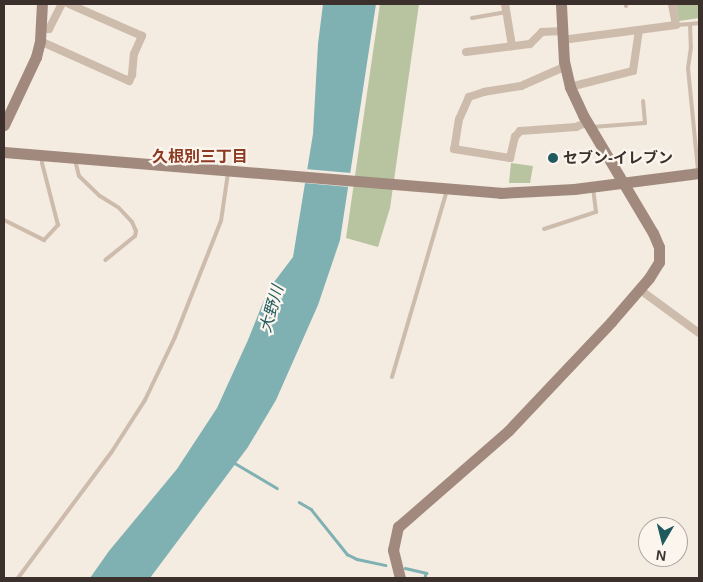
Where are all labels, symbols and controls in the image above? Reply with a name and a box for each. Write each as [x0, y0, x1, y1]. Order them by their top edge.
district label: 久根別三丁目 [152, 147, 248, 167]
place label: セブン-イレブン [563, 149, 673, 167]
marker: セブン-イレブン [547, 152, 559, 164]
water label: 大野川 [256, 283, 288, 335]
north arrow [638, 517, 688, 567]
text: N [655, 547, 667, 564]

